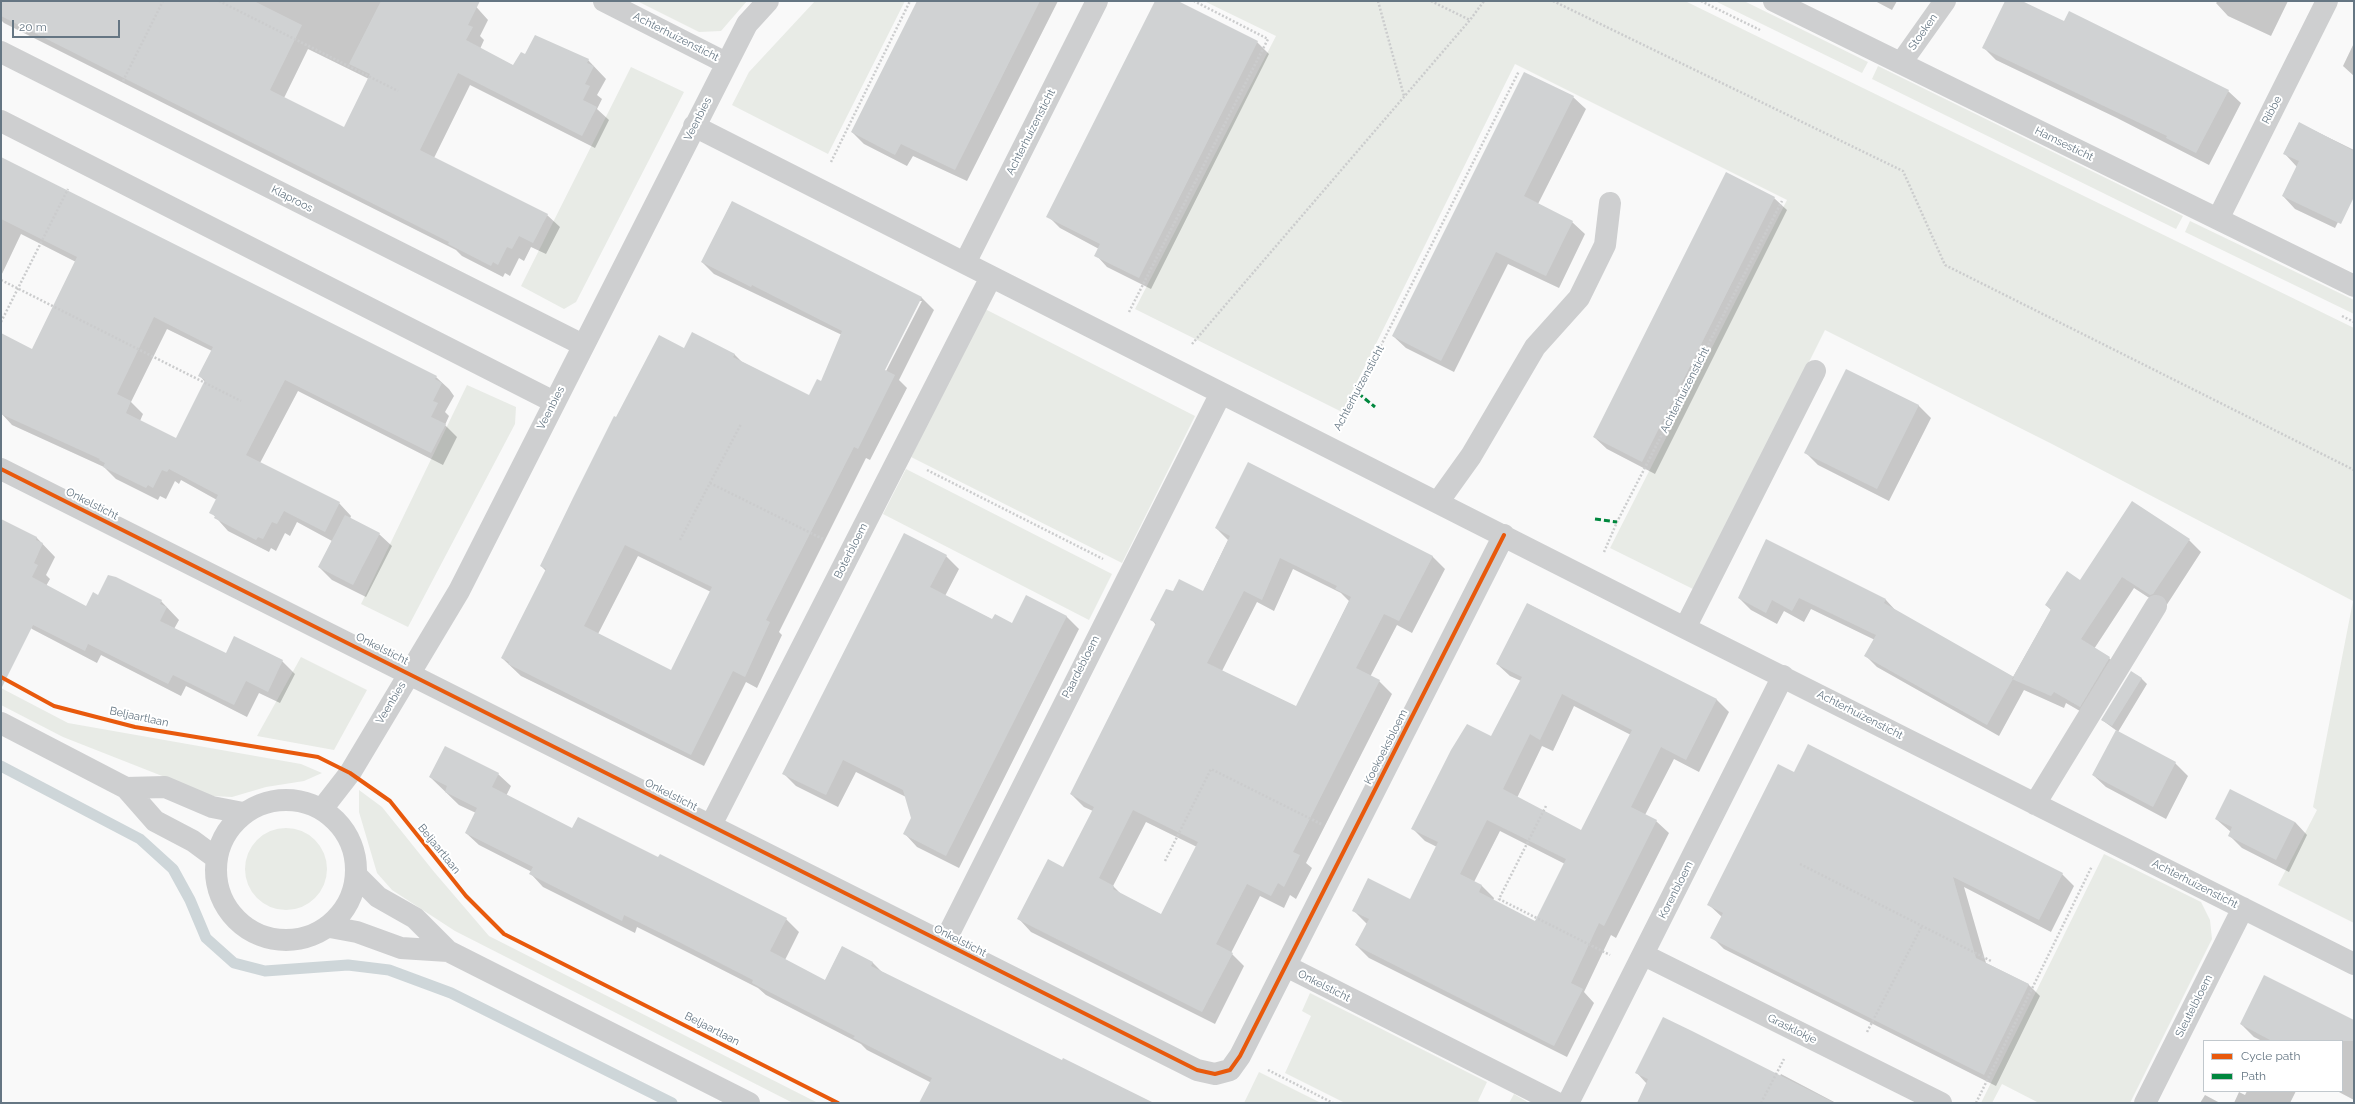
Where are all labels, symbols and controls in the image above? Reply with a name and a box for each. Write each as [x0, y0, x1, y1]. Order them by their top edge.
street label: Achterhuizensticht [631, 10, 721, 64]
street label: Stoeken [1906, 11, 1940, 53]
scale bar [14, 12, 122, 38]
text: 20 m [19, 20, 47, 34]
street label: Achterhuizensticht [1004, 87, 1058, 177]
street label: Ribbe [2259, 94, 2285, 126]
street label: Veenbies [681, 95, 715, 143]
street label: Hamsesticht [2033, 124, 2095, 164]
street label: Klaproos [269, 183, 315, 215]
street label: Achterhuizensticht [1331, 343, 1387, 433]
street label: Achterhuizensticht [1658, 345, 1712, 435]
street label: Veenbies [534, 384, 568, 432]
street label: Onkelsticht [64, 485, 120, 523]
street label: Boterbloem [831, 521, 871, 581]
street label: Onkelsticht [354, 630, 410, 668]
street label: Paardebloem [1060, 633, 1102, 701]
street label: Veenbies [373, 679, 409, 727]
street label: Achterhuizensticht [1815, 688, 1905, 742]
street label: Beljaartlaan [108, 704, 170, 730]
street label: Koekoeksbloem [1361, 707, 1411, 787]
street label: Onkelsticht [643, 776, 699, 814]
street label: Beljaartlaan [415, 821, 463, 877]
street label: Achterhuizensticht [2150, 857, 2240, 911]
street label: Korenbloem [1656, 859, 1696, 921]
street label: Onkelsticht [932, 922, 988, 960]
street label: Onkelsticht [1296, 967, 1352, 1005]
street label: Sleutelbloem [2173, 972, 2215, 1040]
street label: Beljaartlaan [682, 1009, 742, 1049]
street label: Grasklokje [1765, 1011, 1819, 1047]
legend [2203, 1040, 2343, 1092]
text: Cycle path [2241, 1049, 2300, 1063]
text: Path [2241, 1069, 2266, 1083]

